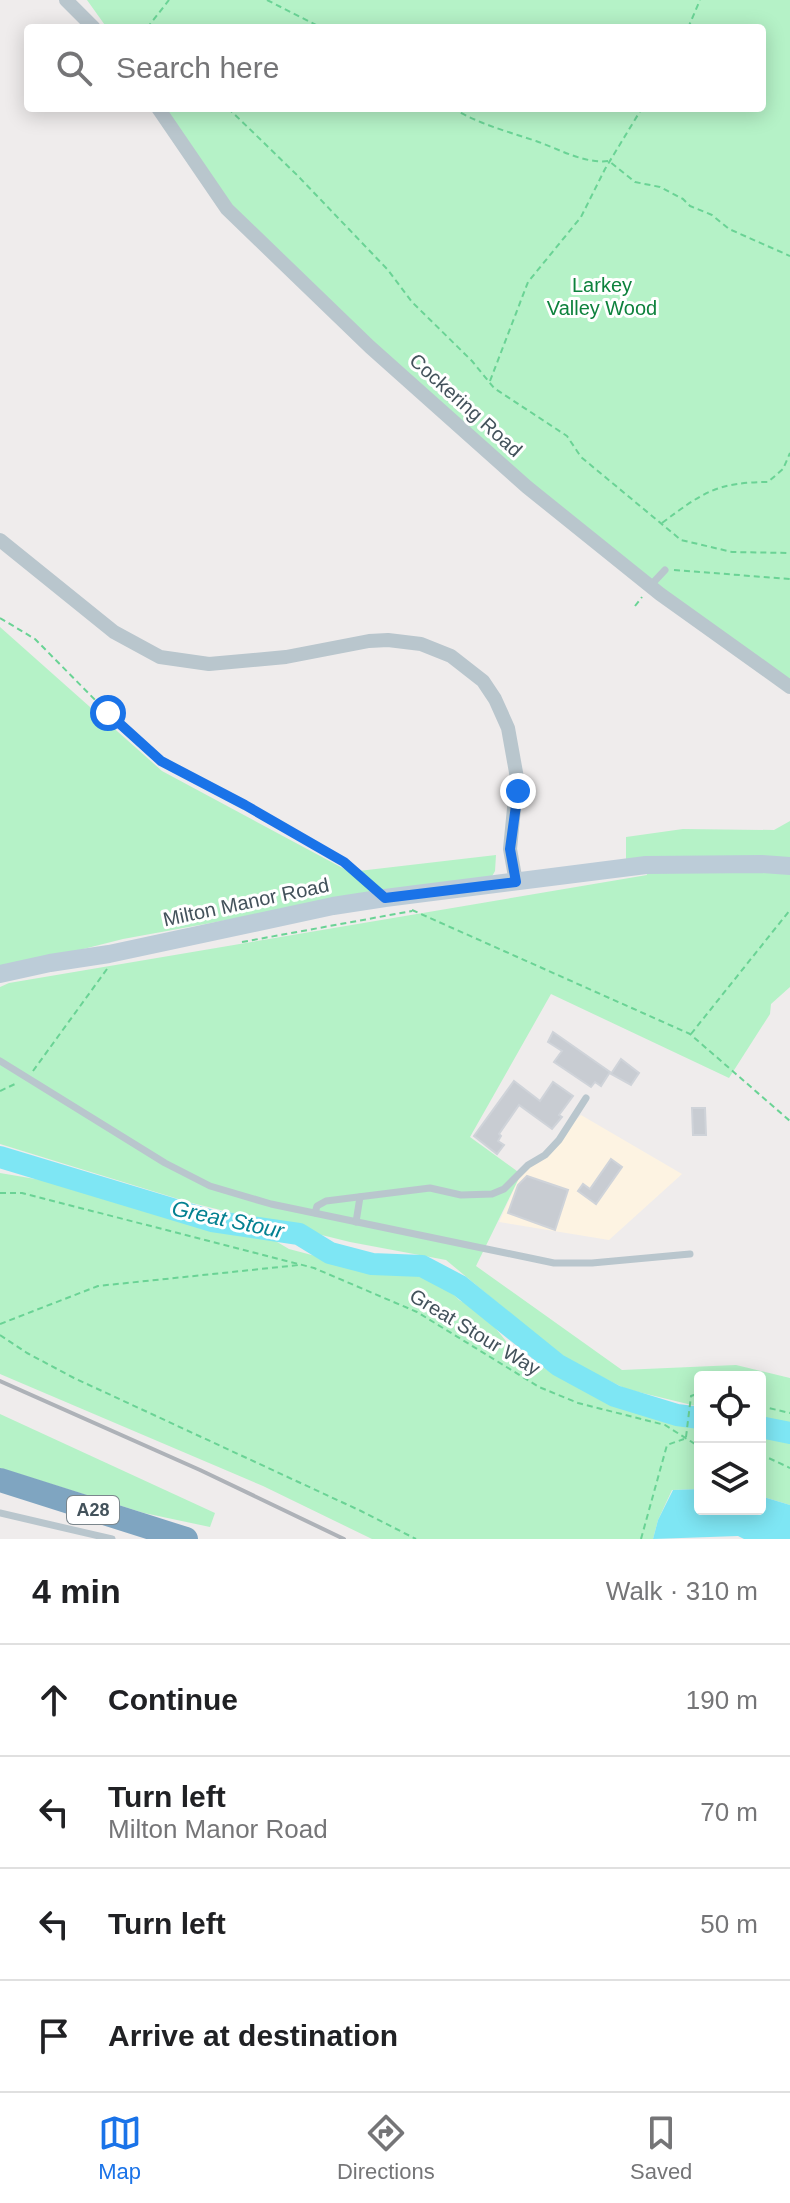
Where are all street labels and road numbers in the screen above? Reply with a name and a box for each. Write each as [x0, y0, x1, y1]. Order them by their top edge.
street label: Cockering Road [405, 349, 527, 461]
street label: Milton Manor Road [161, 874, 331, 930]
street label: Great Stour Way [406, 1284, 544, 1380]
road number: A28 [67, 1496, 119, 1524]

